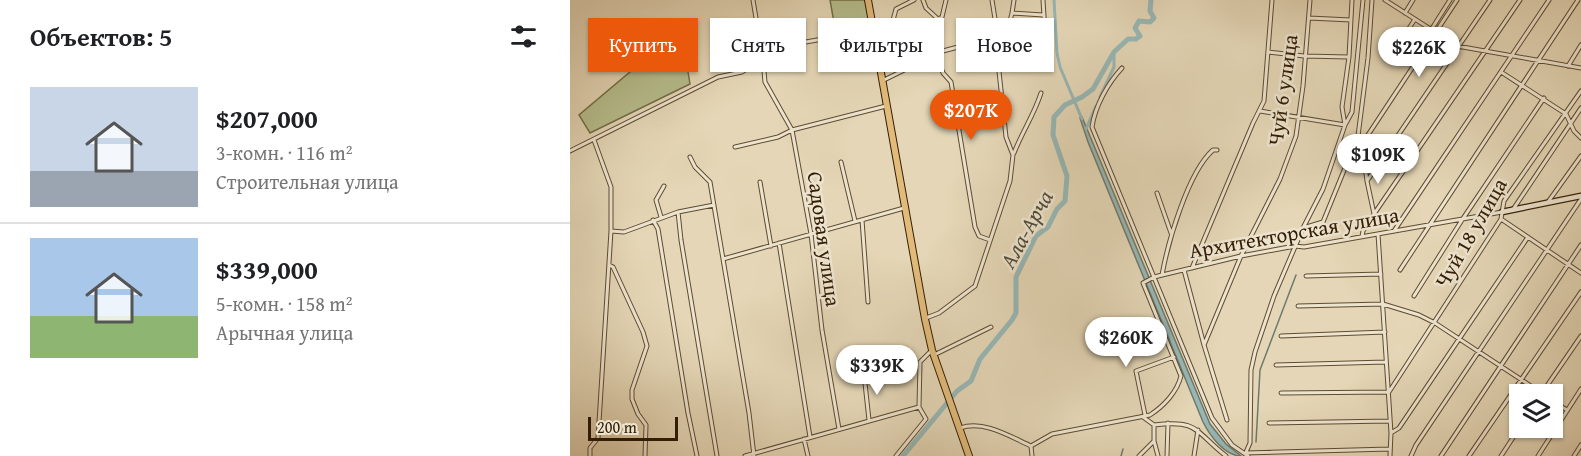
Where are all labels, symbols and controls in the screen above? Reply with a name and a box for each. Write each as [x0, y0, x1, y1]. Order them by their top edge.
text: Объектов: 5 [30, 17, 173, 56]
chip: Купить [588, 18, 698, 72]
chip: Снять [710, 18, 806, 72]
chip: Фильтры [818, 18, 944, 72]
chip: Новое [956, 18, 1054, 72]
icon: filters [507, 20, 540, 53]
pin: $226K [1377, 27, 1461, 78]
street label: Чуй 6 улица [1259, 32, 1306, 148]
text: $226K [1392, 32, 1446, 61]
pin: $207K [929, 90, 1013, 141]
text: $207K [944, 95, 998, 124]
text: $207,000 [216, 99, 318, 138]
icon: home [78, 111, 150, 183]
pin: $109K [1336, 134, 1420, 185]
text: 3-комн. · 116 m² [216, 138, 352, 167]
text: $109K [1351, 139, 1405, 168]
text: Строительная улица [216, 167, 399, 196]
street label: Садовая улица [800, 170, 849, 308]
street label: Чуй 18 улица [1427, 172, 1515, 293]
water label: Ала-Арча [991, 184, 1061, 275]
street label: Архитекторская улица [1187, 199, 1401, 266]
text: $339,000 [216, 250, 318, 289]
icon: home [78, 262, 150, 334]
text: 5-комн. · 158 m² [216, 289, 352, 318]
pin: $260K [1084, 317, 1168, 368]
text: Арычная улица [216, 318, 353, 347]
text: $260K [1099, 322, 1153, 351]
pin: $339K [835, 345, 919, 396]
text: $339K [850, 350, 904, 379]
map controls [1509, 384, 1563, 438]
button: layers [1509, 384, 1563, 438]
scale bar [588, 414, 678, 442]
text: 200 m [597, 415, 637, 439]

